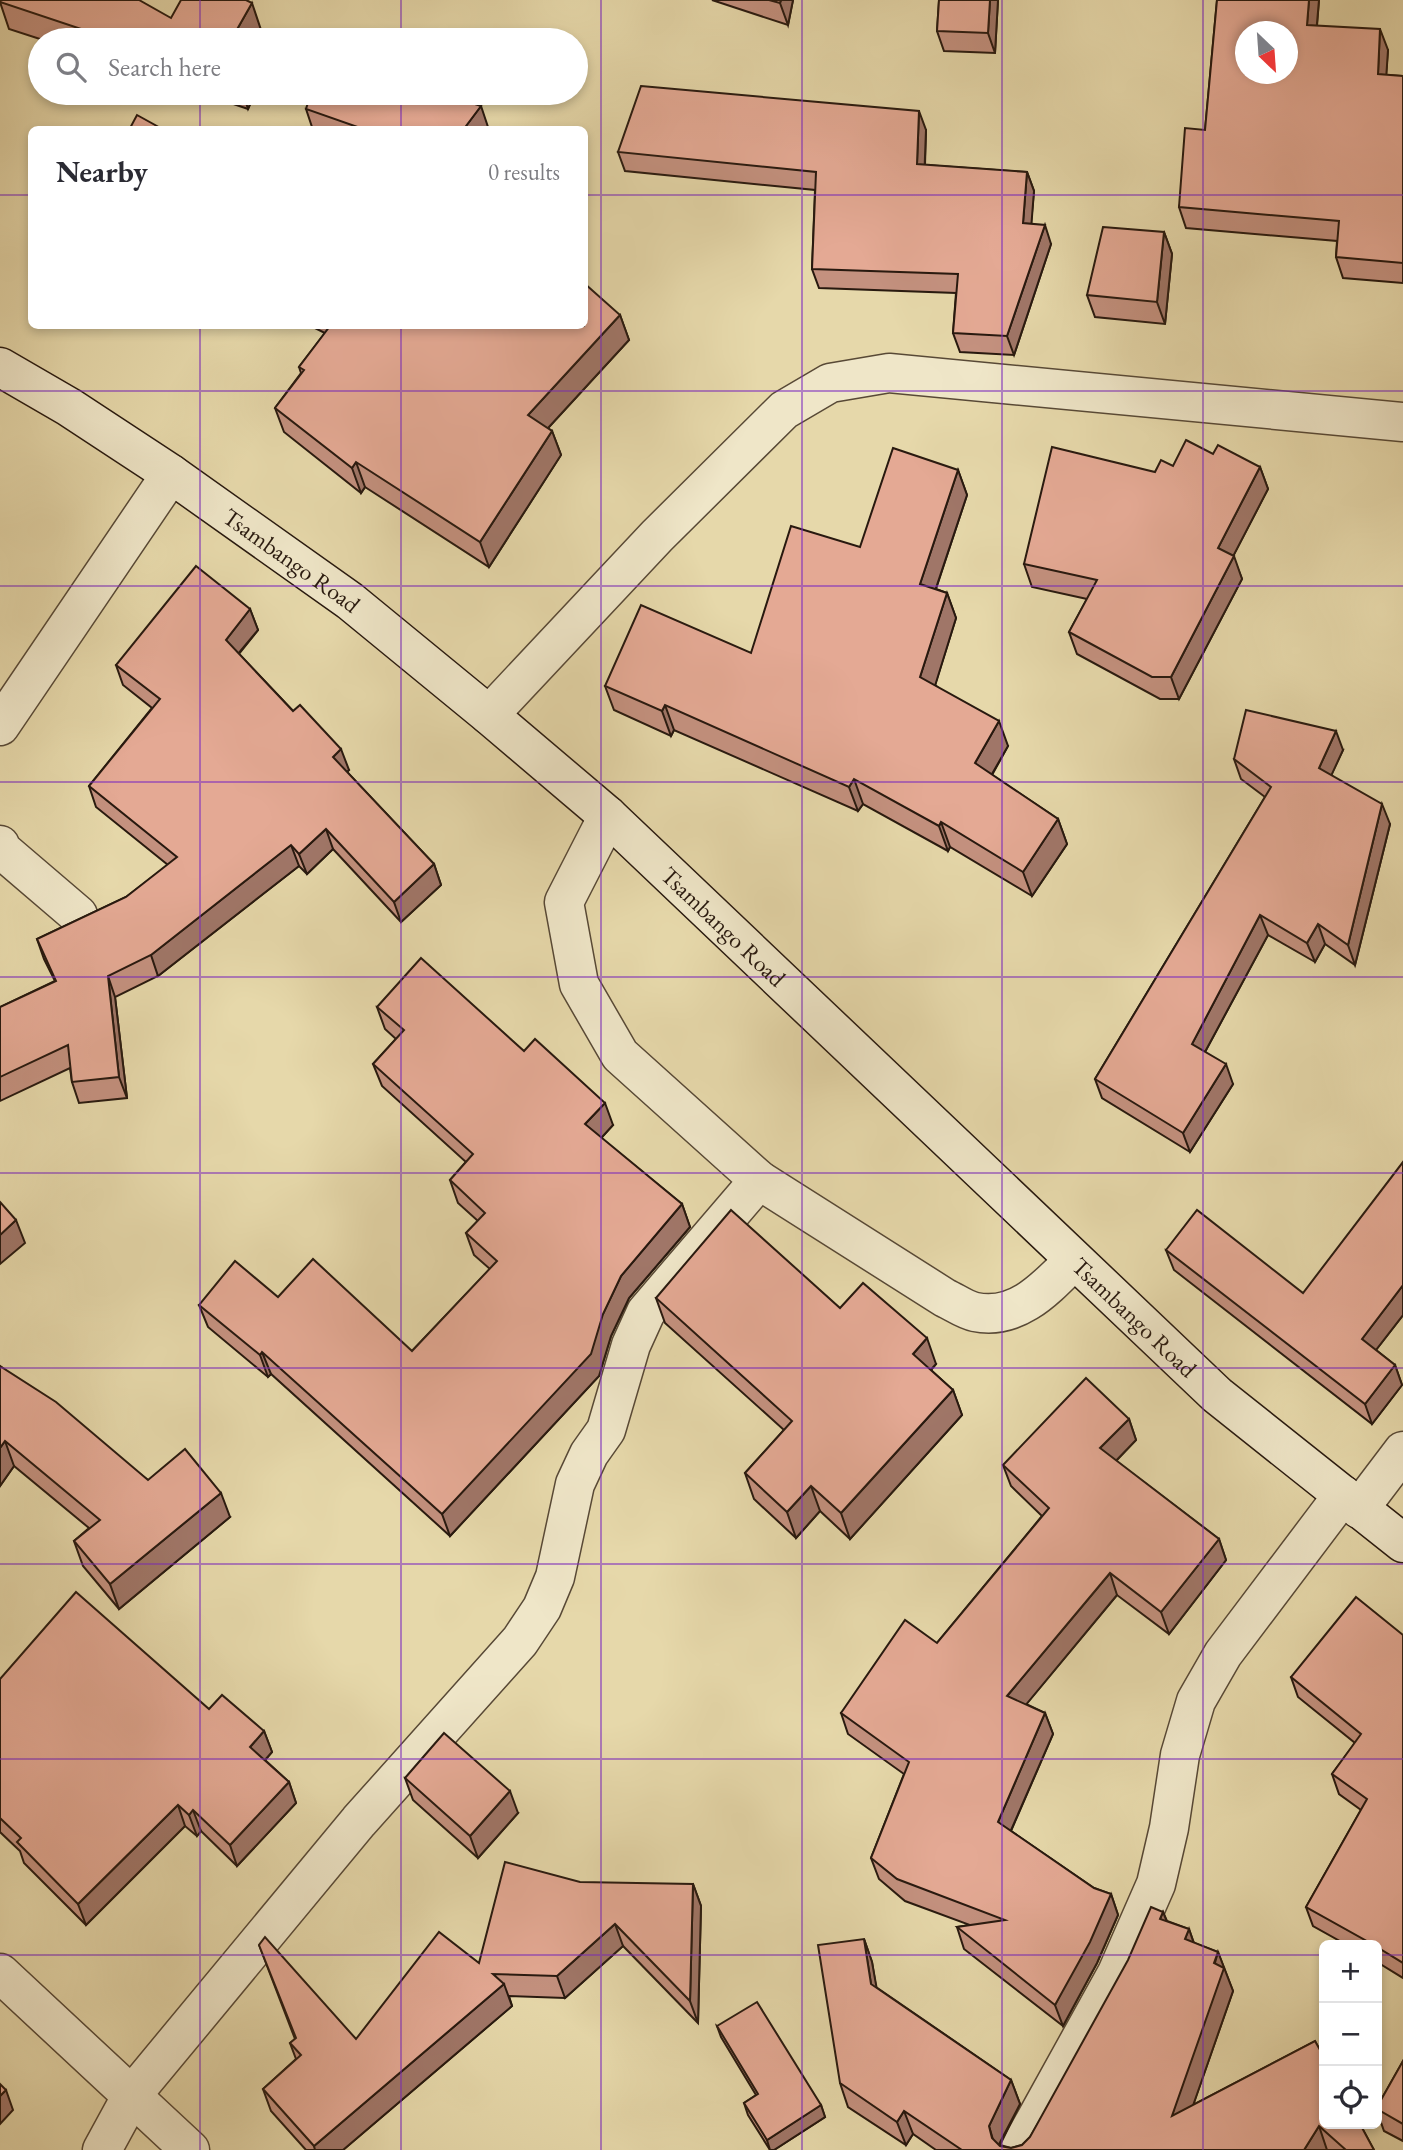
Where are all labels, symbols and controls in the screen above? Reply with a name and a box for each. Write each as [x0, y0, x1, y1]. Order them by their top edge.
north arrow [1235, 21, 1298, 84]
search box [28, 28, 588, 105]
icon: search [52, 48, 90, 86]
text: Search here [108, 50, 221, 84]
text: Nearby [56, 152, 148, 191]
text: 0 results [488, 157, 560, 187]
street label: Tsambango Road [217, 500, 368, 619]
street label: Tsambango Road [655, 859, 794, 994]
street label: Tsambango Road [1066, 1250, 1205, 1384]
map controls [1319, 1940, 1382, 2129]
button: + [1319, 1940, 1382, 2003]
button: − [1319, 2003, 1382, 2066]
button: locate [1319, 2066, 1382, 2129]

